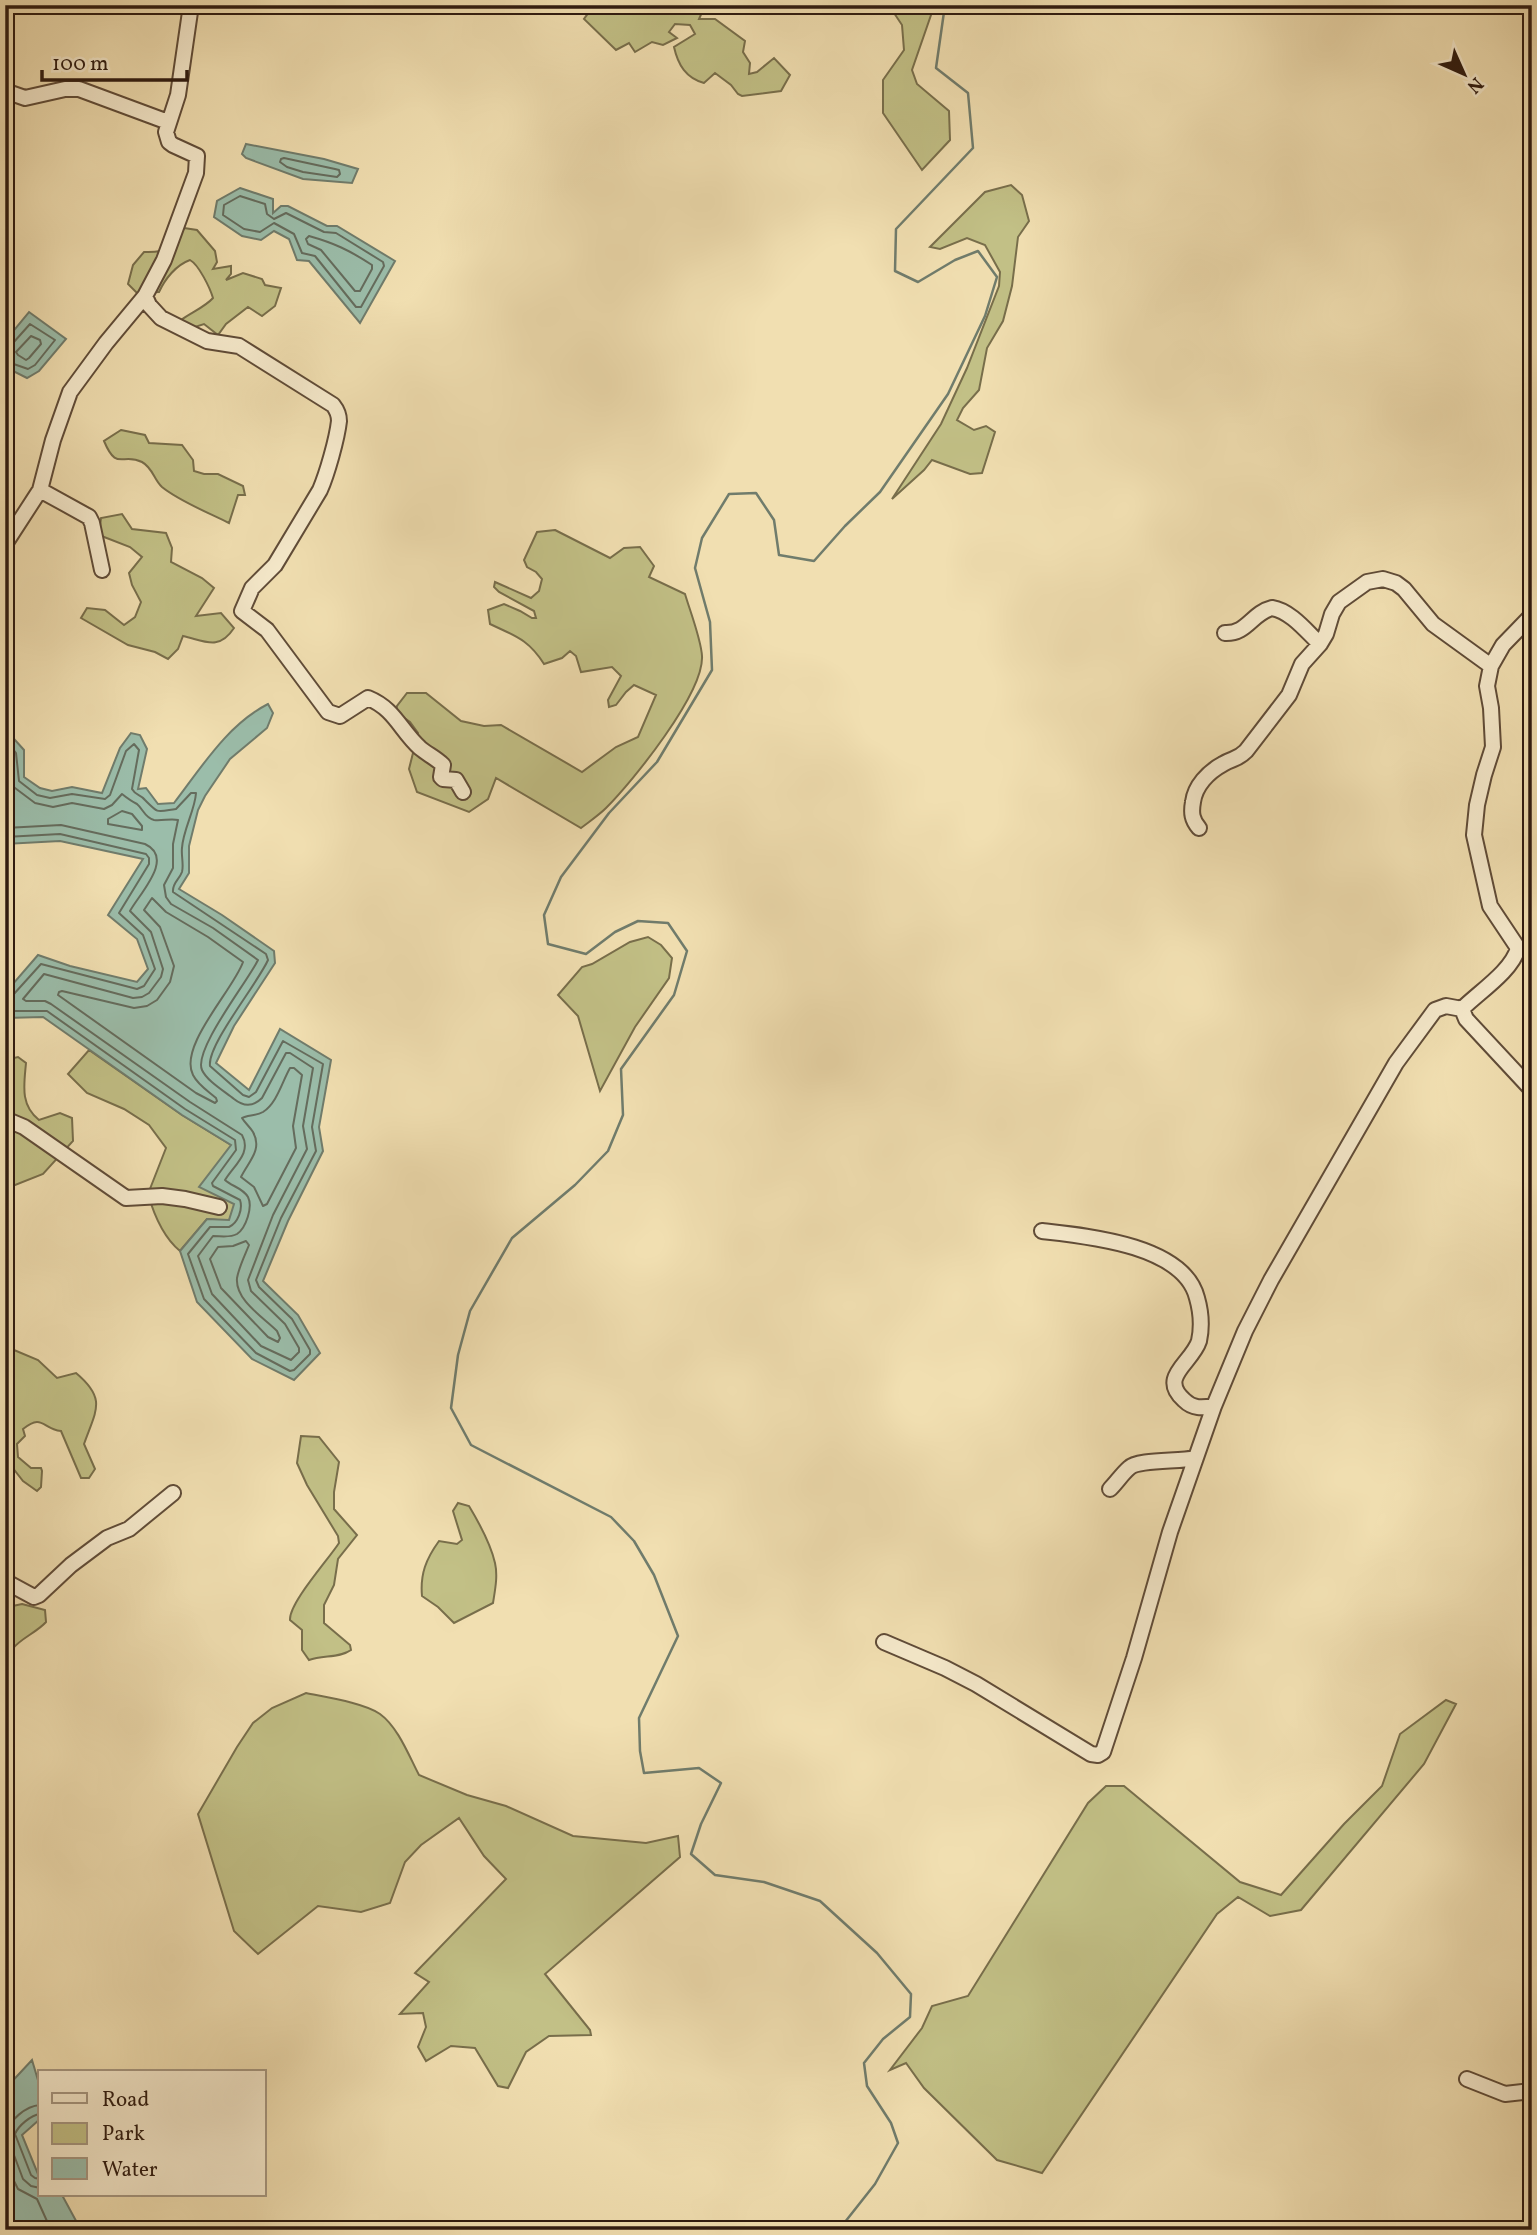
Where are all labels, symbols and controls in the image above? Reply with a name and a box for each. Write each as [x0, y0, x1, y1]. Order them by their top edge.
scale bar [42, 38, 187, 82]
north arrow [1428, 38, 1498, 108]
text: 100 m [52, 50, 109, 79]
text: N [1460, 71, 1489, 99]
legend [38, 2070, 266, 2196]
text: Road [102, 2086, 149, 2115]
text: Park [102, 2120, 145, 2149]
text: Water [102, 2156, 158, 2185]

